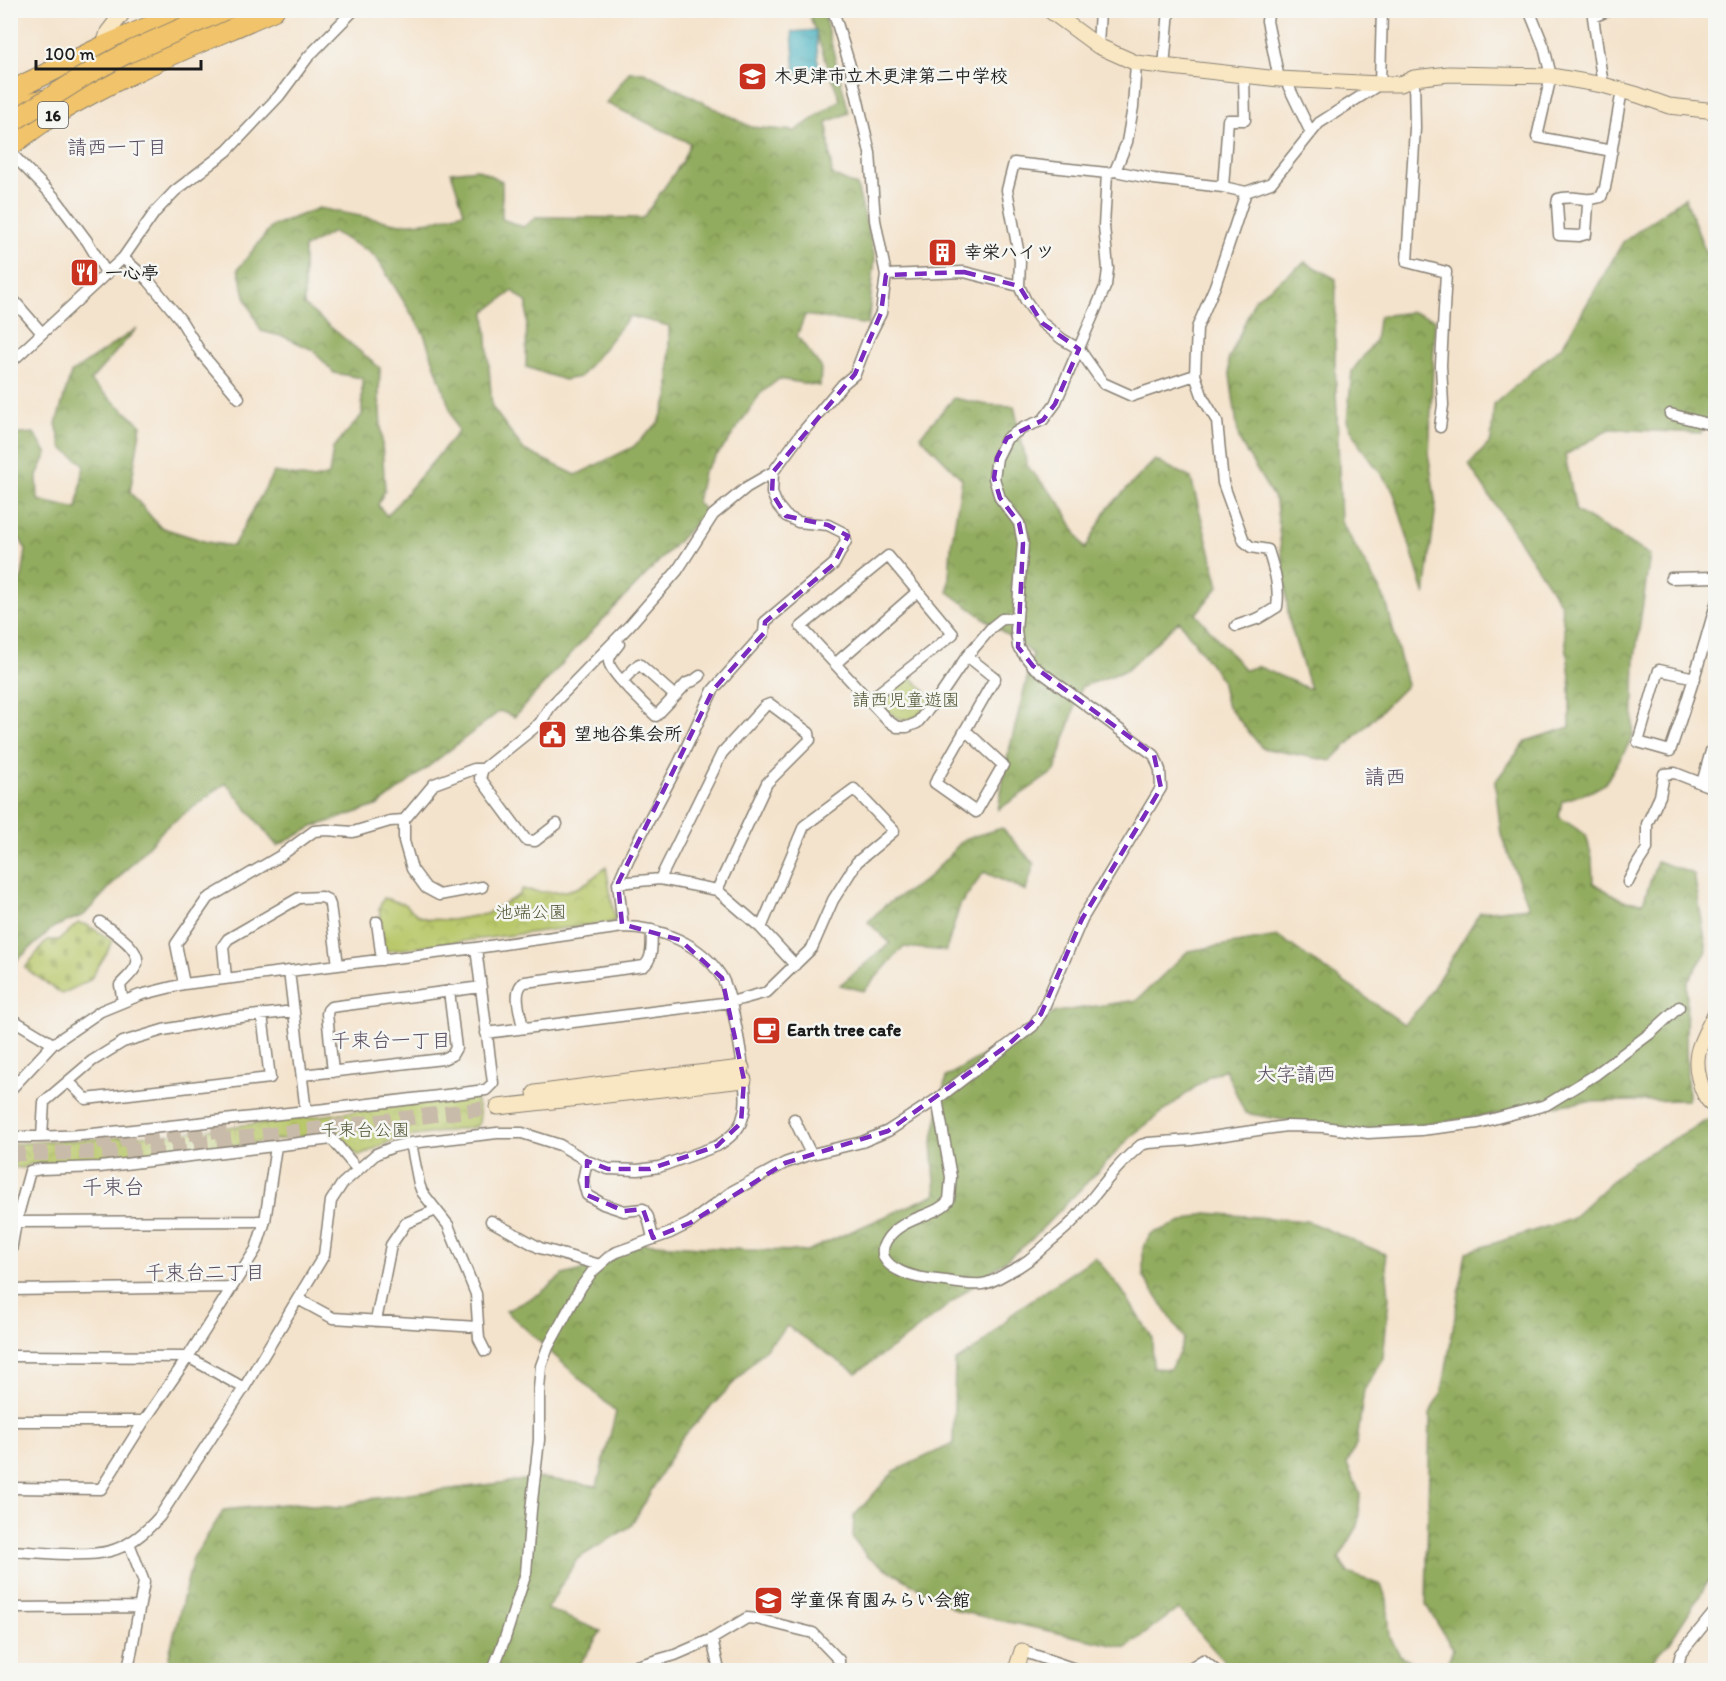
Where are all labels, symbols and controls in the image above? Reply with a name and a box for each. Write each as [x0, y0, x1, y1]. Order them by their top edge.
scale bar [36, 33, 201, 71]
text: 100 m [45, 43, 95, 65]
school or university icon: 木更津市立木更津第二中学校 [737, 60, 769, 92]
place label: 木更津市立木更津第二中学校 [774, 65, 1008, 87]
road number: 16 [38, 102, 68, 128]
district label: 請西一丁目 [67, 135, 167, 159]
building icon: 幸栄ハイツ [927, 236, 959, 268]
place label: 幸栄ハイツ [964, 241, 1054, 263]
restaurant icon: 一心亭 [68, 257, 100, 289]
place label: 一心亭 [105, 262, 159, 284]
park label: 請西児童遊園 [852, 689, 960, 711]
public building icon: 望地谷集会所 [537, 718, 569, 750]
place label: 望地谷集会所 [574, 723, 682, 745]
district label: 請西 [1364, 764, 1406, 789]
park label: 池端公園 [495, 901, 567, 923]
cafe icon: Earth tree cafe [750, 1014, 782, 1046]
place label: Earth tree cafe [787, 1019, 902, 1041]
district label: 千束台一丁目 [331, 1028, 451, 1052]
district label: 大字請西 [1256, 1062, 1336, 1086]
park label: 千束台公園 [320, 1119, 410, 1141]
district label: 千束台 [82, 1174, 145, 1199]
district label: 千束台二丁目 [145, 1260, 265, 1284]
school or university icon: 学童保育園みらい会館 [753, 1584, 785, 1616]
place label: 学童保育園みらい会館 [790, 1589, 970, 1611]

